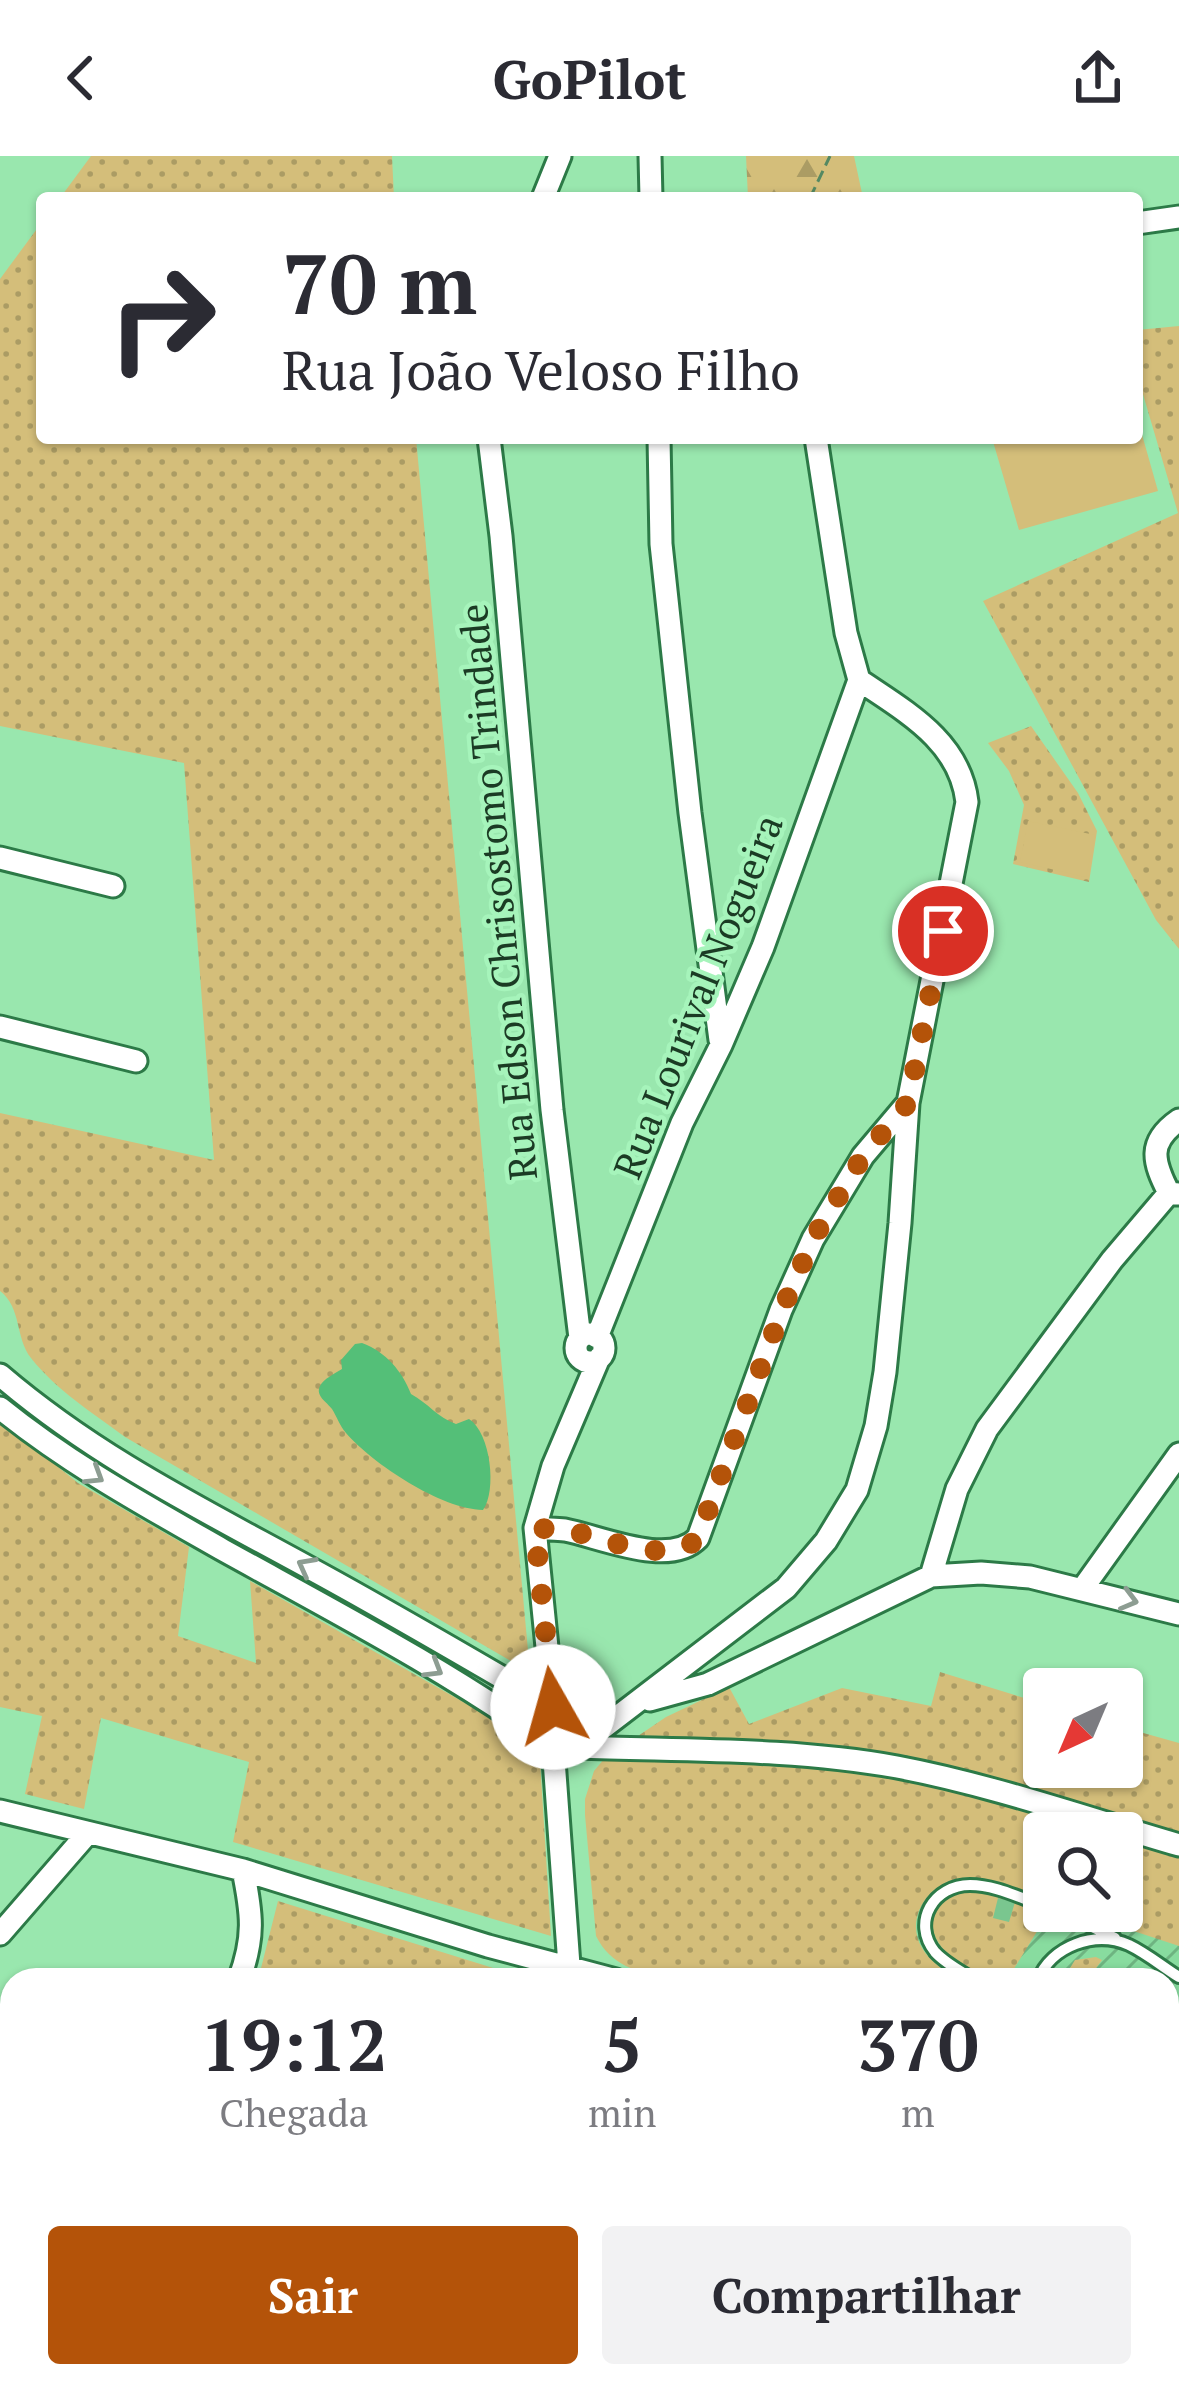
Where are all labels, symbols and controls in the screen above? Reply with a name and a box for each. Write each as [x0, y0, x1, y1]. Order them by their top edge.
text: GoPilot [492, 43, 687, 114]
icon: back [48, 45, 114, 111]
icon: share [1065, 45, 1131, 111]
text: 70 m [282, 227, 477, 338]
icon: right [84, 240, 240, 396]
text: Rua João Veloso Filho [282, 334, 800, 405]
street label: Rua Edson Chrisostomo Trindade [446, 602, 548, 1182]
street label: Rua Lourival Nogueira [600, 806, 794, 1186]
pin [892, 880, 994, 982]
icon: arrive [910, 898, 976, 964]
one-way arrow [82, 1462, 104, 1484]
one-way arrow [297, 1557, 318, 1580]
one-way arrow [1118, 1586, 1138, 1611]
position arrow [490, 1644, 616, 1770]
one-way arrow [421, 1655, 443, 1678]
north arrow [1023, 1668, 1143, 1788]
map controls [1023, 1668, 1143, 1932]
button: search [1023, 1812, 1143, 1932]
text: 19:12 [200, 1996, 388, 2092]
text: 5 [602, 1996, 643, 2092]
text: 370 [857, 1996, 979, 2092]
text: Chegada [219, 2086, 369, 2138]
text: min [588, 2086, 656, 2138]
text: m [901, 2086, 935, 2138]
button: Sair [48, 2226, 578, 2364]
button: Compartilhar [602, 2226, 1131, 2364]

